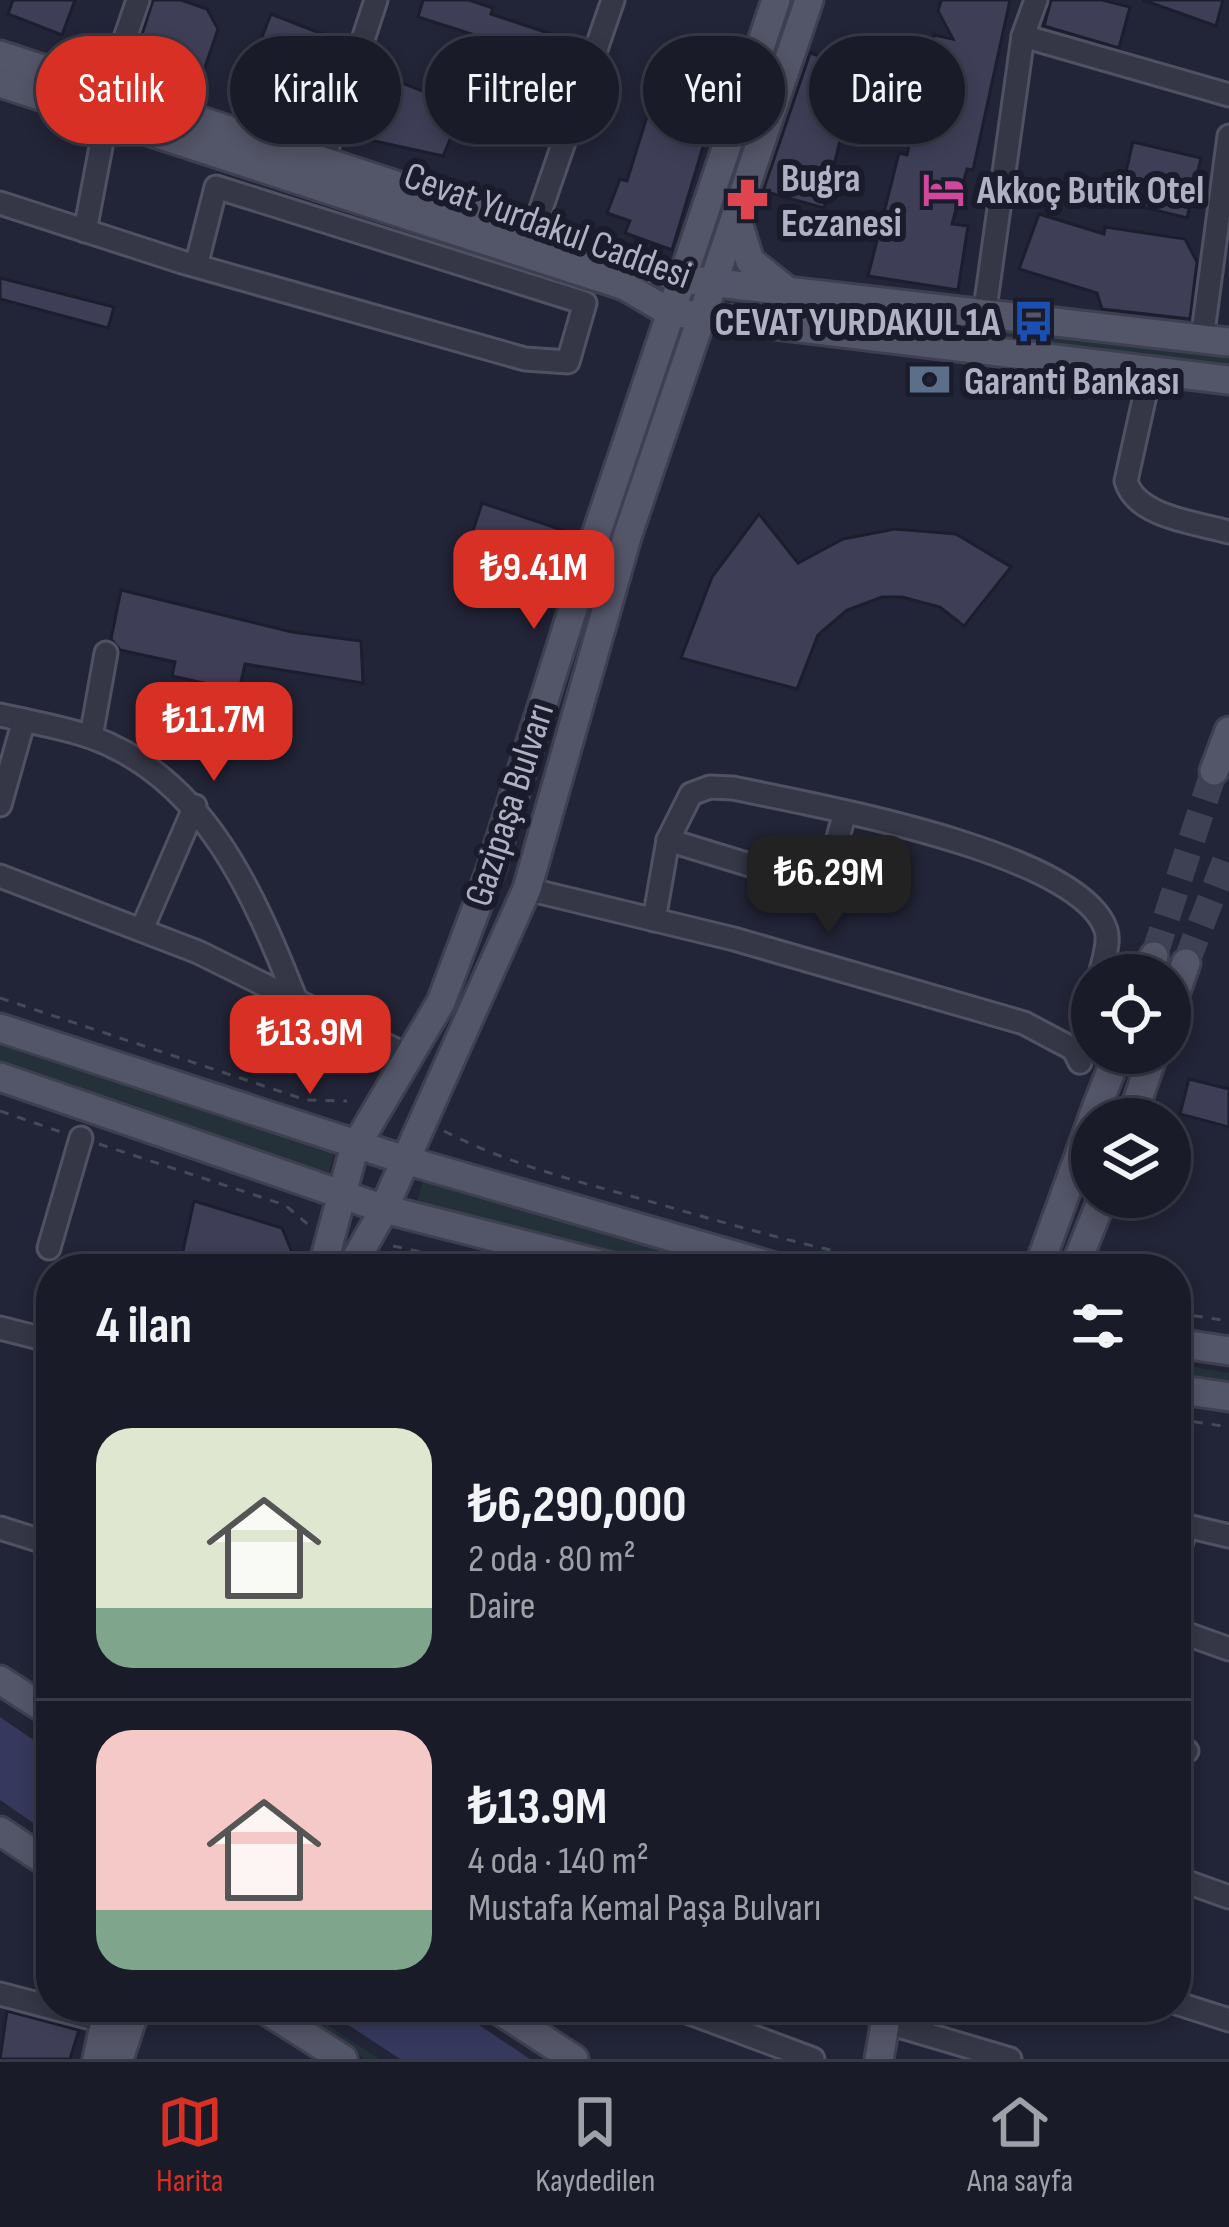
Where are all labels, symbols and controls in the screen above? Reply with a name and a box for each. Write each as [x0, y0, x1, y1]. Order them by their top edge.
chip: Satılık [36, 36, 206, 144]
chip: Kiralık [230, 36, 401, 144]
chip: Filtreler [425, 36, 619, 144]
chip: Yeni [643, 36, 785, 144]
chip: Daire [809, 36, 965, 144]
street label: Cevat Yurdakul Caddesi [397, 153, 697, 300]
place label: Bugra Eczanesi [781, 156, 902, 248]
hotel icon: Akkoç Butik Otel [920, 166, 966, 212]
place label: Akkoç Butik Otel [976, 168, 1204, 215]
pharmacy icon: Bugra Eczanesi [724, 176, 770, 222]
bus stop icon: CEVAT YURDAKUL 1A [1011, 298, 1057, 344]
place label: CEVAT YURDAKUL 1A [715, 300, 1000, 347]
bank icon: Garanti Bankası [907, 357, 953, 403]
place label: Garanti Bankası [964, 359, 1179, 406]
pin: ₺9.41M [436, 530, 632, 632]
text: ₺9.41M [480, 545, 588, 592]
pin: ₺11.7M [116, 682, 312, 784]
text: ₺11.7M [163, 697, 265, 744]
street label: Gazipaşa Bulvarı [455, 697, 565, 912]
pin: ₺6.29M [731, 835, 927, 937]
text: ₺6.29M [774, 850, 884, 897]
map controls [1071, 954, 1191, 1218]
button: locate [1071, 954, 1191, 1074]
pin: ₺13.9M [212, 995, 408, 1097]
text: ₺13.9M [257, 1010, 363, 1057]
button: layers [1071, 1098, 1191, 1218]
icon: filters [1065, 1293, 1131, 1359]
text: 4 ilan [96, 1296, 192, 1357]
text: ₺6,290,000 [468, 1475, 687, 1536]
icon: home [192, 1476, 336, 1620]
text: 2 oda · 80 m² [468, 1536, 636, 1583]
text: Daire [468, 1583, 535, 1630]
text: ₺13.9M [468, 1777, 607, 1838]
icon: home [192, 1778, 336, 1922]
text: 4 oda · 140 m² [468, 1838, 649, 1885]
text: Mustafa Kemal Paşa Bulvarı [468, 1885, 821, 1932]
tab: Harita [156, 2089, 224, 2201]
tab: Kaydedilen [535, 2089, 655, 2201]
tab: Ana sayfa [967, 2089, 1073, 2201]

